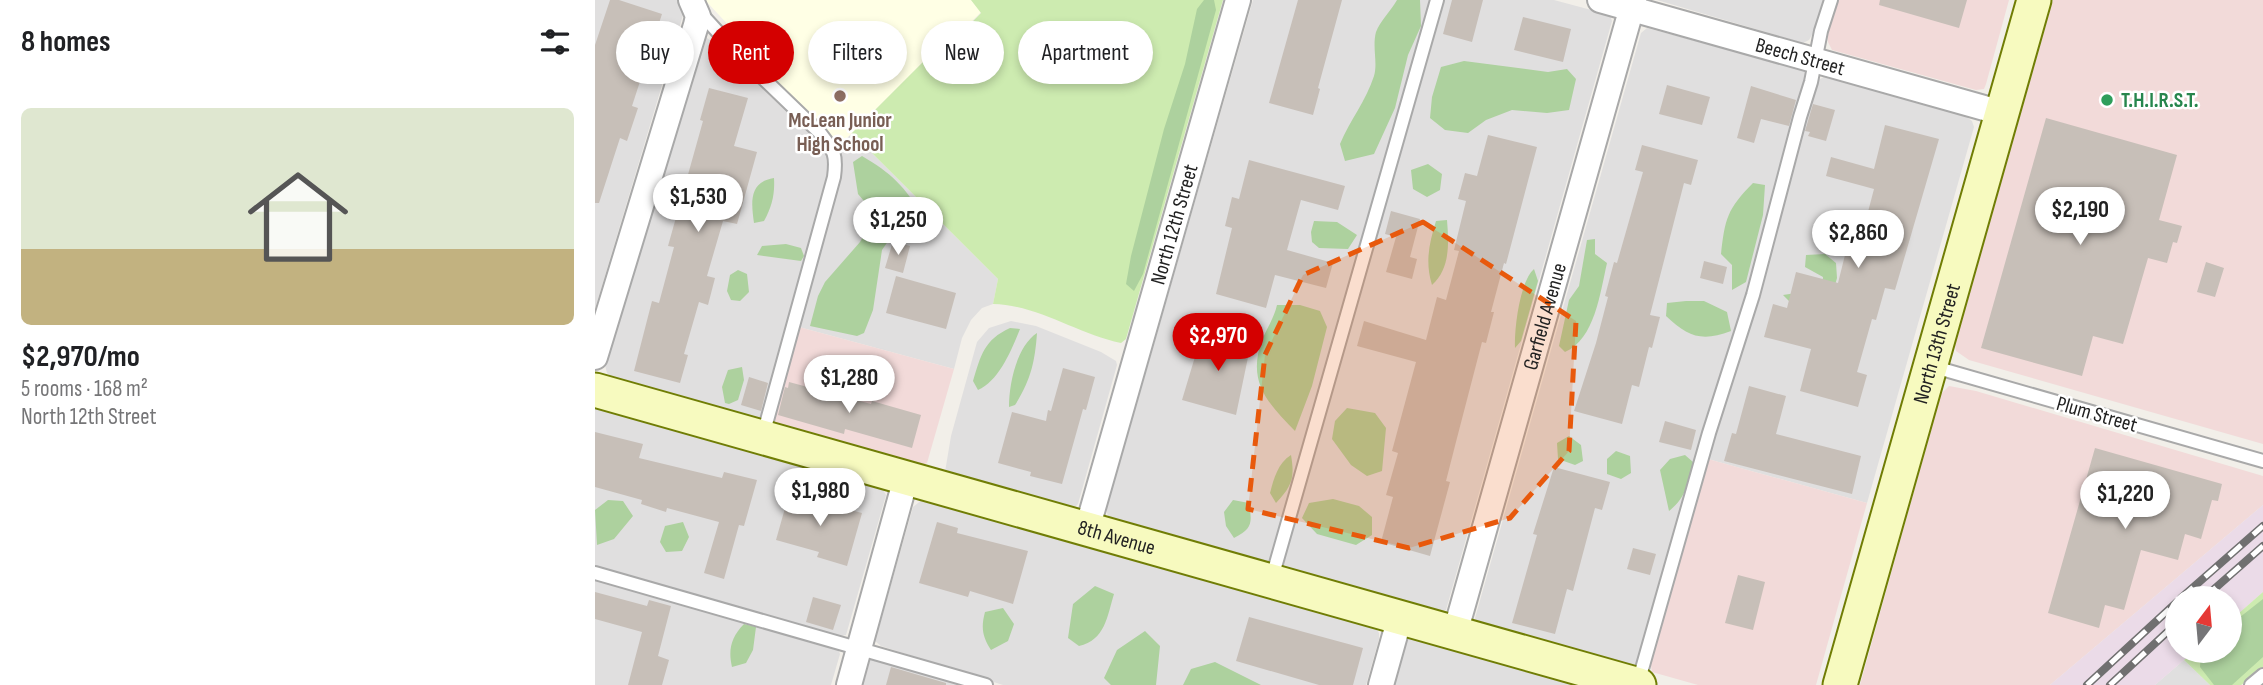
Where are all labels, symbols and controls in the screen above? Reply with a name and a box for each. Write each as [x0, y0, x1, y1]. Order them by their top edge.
chip: Buy [616, 21, 694, 84]
chip: Rent [708, 21, 794, 84]
chip: Filters [808, 21, 907, 84]
chip: New [921, 21, 1004, 84]
chip: Apartment [1018, 21, 1153, 84]
icon: filters [536, 23, 574, 61]
text: 8 homes [21, 24, 110, 60]
street label: Beech Street [1753, 32, 1847, 81]
marker: McLean Junior High School [832, 88, 848, 104]
place label: T.H.I.R.S.T. [2121, 88, 2198, 113]
marker: T.H.I.R.S.T. [2099, 92, 2115, 108]
place label: McLean Junior High School [788, 108, 892, 157]
icon: home [235, 154, 361, 280]
street label: North 12th Street [1145, 161, 1204, 287]
pin: $1,530 [641, 174, 755, 234]
text: $1,530 [669, 183, 727, 211]
pin: $2,190 [2023, 188, 2137, 247]
text: $2,190 [2051, 196, 2109, 224]
pin: $1,250 [841, 198, 955, 257]
text: $1,250 [869, 206, 927, 234]
pin: $2,860 [1801, 210, 1915, 270]
text: $2,860 [1828, 219, 1888, 247]
street label: Garfield Avenue [1518, 260, 1572, 373]
street label: North 13th Street [1908, 281, 1966, 407]
pin: $2,970 [1161, 314, 1275, 373]
text: $2,970 [1189, 322, 1247, 350]
text: $2,970/mo [21, 339, 140, 375]
pin: $1,280 [792, 356, 906, 415]
text: $1,280 [820, 364, 878, 392]
text: 5 rooms · 168 m² [21, 375, 148, 403]
street label: Plum Street [2054, 391, 2140, 438]
text: North 12th Street [21, 403, 157, 431]
pin: $1,980 [763, 468, 877, 528]
pin: $1,220 [2068, 472, 2182, 531]
text: $1,980 [790, 477, 850, 505]
text: $1,220 [2096, 480, 2154, 508]
street label: 8th Avenue [1075, 515, 1158, 561]
north arrow [2165, 586, 2242, 663]
map controls [2165, 586, 2242, 663]

